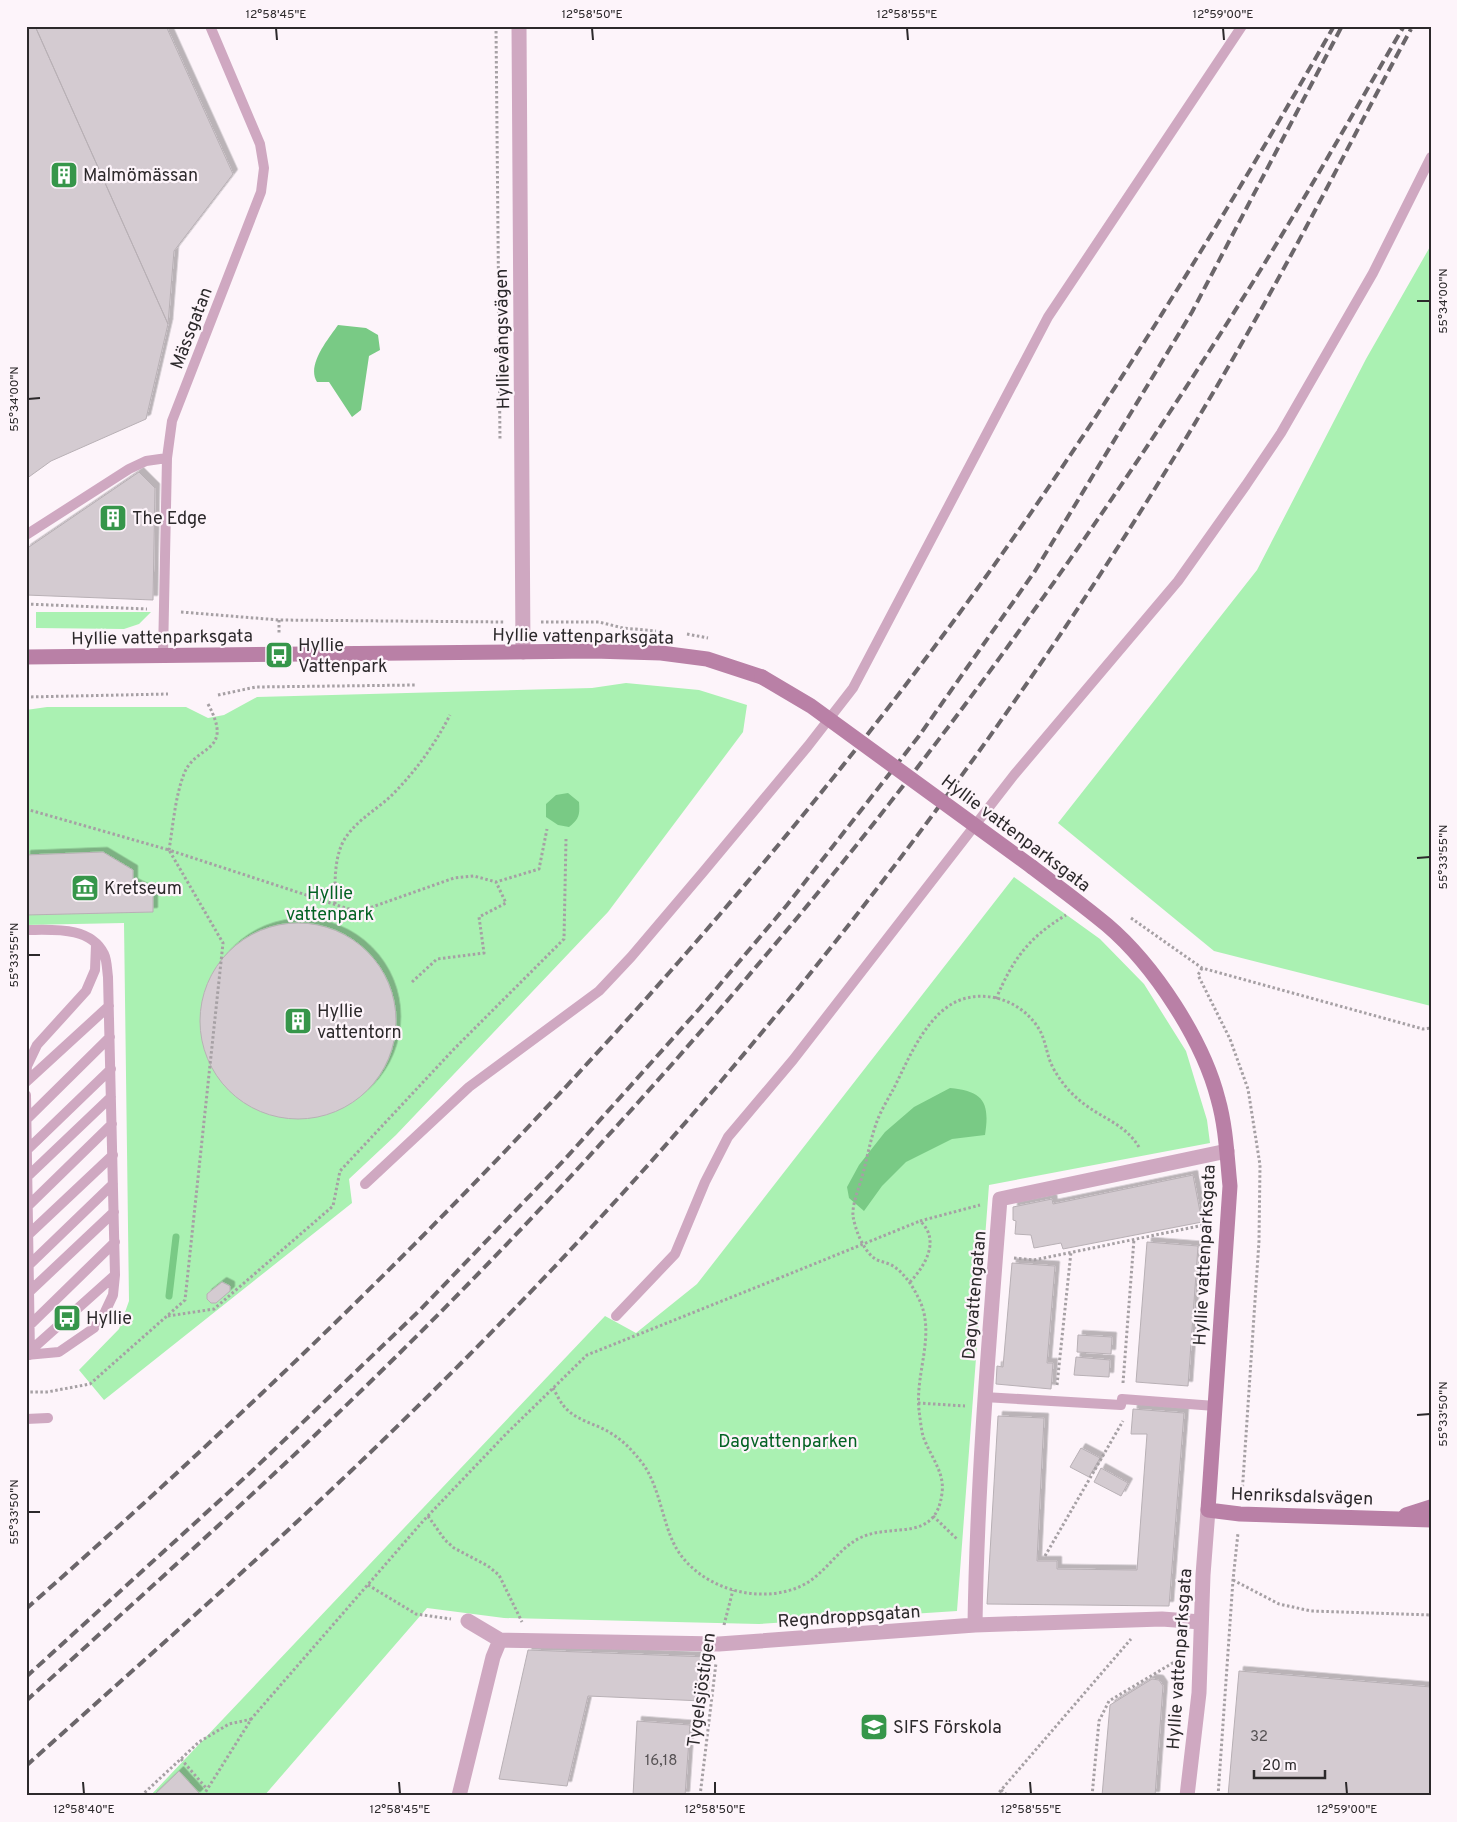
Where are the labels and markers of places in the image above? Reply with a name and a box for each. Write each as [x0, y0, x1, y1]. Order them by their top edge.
building icon: Malmömässan [49, 160, 79, 190]
place label: Malmömässan [83, 165, 198, 188]
building icon: The Edge [98, 503, 128, 533]
place label: The Edge [132, 508, 207, 531]
place label: Hyllie Vattenpark [298, 635, 388, 679]
bus stop icon: Hyllie Vattenpark [264, 640, 294, 670]
museum icon: Kretseum [70, 873, 100, 903]
place label: Kretseum [104, 878, 182, 901]
place label: Hyllie vattentorn [317, 1001, 402, 1045]
building icon: Hyllie vattentorn [283, 1006, 313, 1036]
bus stop icon: Hyllie [52, 1303, 82, 1333]
place label: Hyllie [86, 1308, 132, 1331]
school or university icon: SIFS Förskola [859, 1712, 889, 1742]
place label: SIFS Förskola [893, 1717, 1002, 1740]

